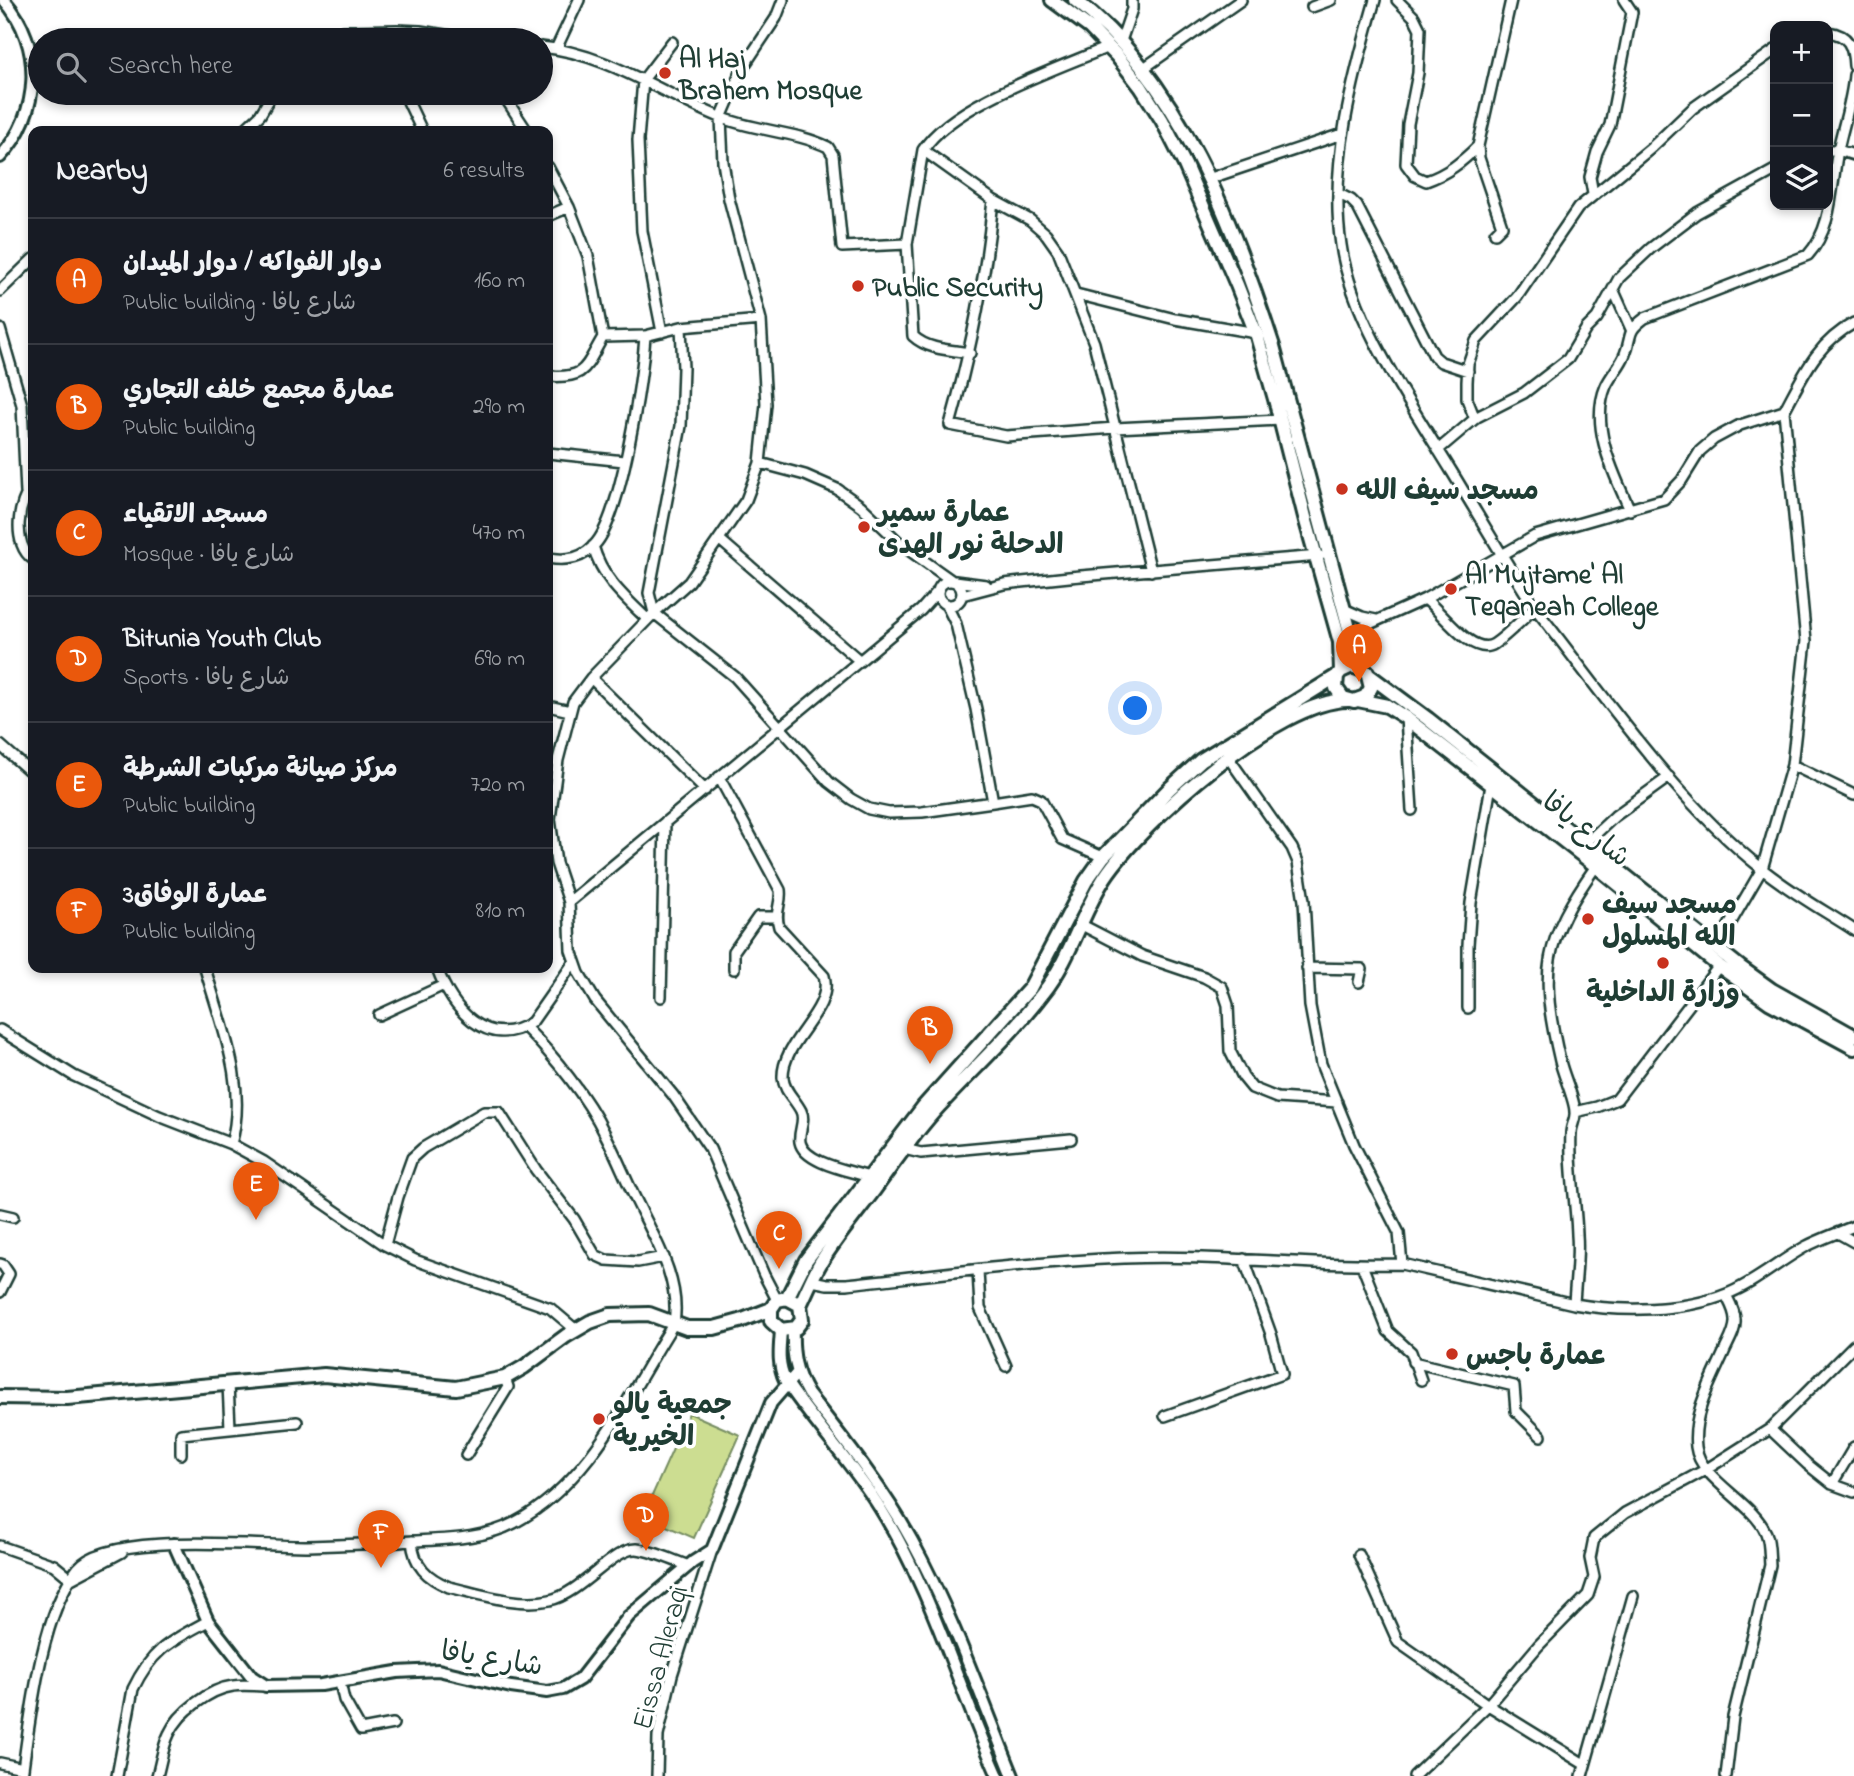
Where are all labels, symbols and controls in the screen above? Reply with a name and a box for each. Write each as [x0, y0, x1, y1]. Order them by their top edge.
map controls [1770, 21, 1833, 210]
button: + [1770, 21, 1833, 84]
search box [28, 28, 553, 105]
place label: Al Haj Brahem Mosque [677, 40, 864, 113]
icon: search [52, 48, 90, 86]
text: Search here [108, 48, 233, 86]
marker: Al Haj Brahem Mosque [657, 65, 673, 81]
button: − [1770, 84, 1833, 147]
button: layers [1770, 147, 1833, 210]
text: Nearby [56, 150, 148, 194]
text: 6 results [444, 155, 525, 188]
text: دوار الفواكه / دوار الميدان [123, 245, 382, 283]
text: A [72, 265, 86, 298]
text: 160 m [474, 265, 525, 298]
place label: Public Security [872, 269, 1043, 310]
marker: Public Security [850, 278, 866, 294]
text: Public building · شارع يافا [123, 287, 356, 320]
text: عمارة مجمع خلف التجاري [123, 373, 396, 411]
text: B [71, 391, 87, 424]
text: 290 m [473, 391, 525, 424]
text: Public building [123, 412, 255, 445]
place label: مسجد سيف الله [1356, 472, 1539, 513]
marker: مسجد سيف الله [1334, 481, 1350, 497]
place label: عمارة سمير الدحلة نور الهدى [875, 494, 1063, 567]
text: مسجد الاتقياء [123, 497, 268, 535]
text: C [73, 517, 85, 550]
text: 470 m [473, 517, 525, 550]
marker: عمارة سمير الدحلة نور الهدى [856, 519, 872, 535]
text: Mosque · شارع يافا [123, 539, 294, 572]
place label: Al Mujtame' Al Teqaneah College [1465, 556, 1660, 630]
marker: Al Mujtame' Al Teqaneah College [1443, 581, 1459, 597]
text: Bitunia Youth Club [123, 621, 321, 659]
pin: A [1336, 624, 1382, 682]
text: D [71, 643, 87, 676]
text: 690 m [474, 643, 525, 676]
text: Sports · شارع يافا [123, 662, 290, 695]
your location [1118, 691, 1152, 725]
text: مركز صيانة مركبات الشرطة [123, 751, 398, 789]
text: E [72, 769, 86, 802]
text: 720 m [471, 769, 525, 802]
street label: شارع يافا [1532, 783, 1638, 879]
text: Public building [123, 790, 255, 823]
text: عمارة الوفاق3 [123, 877, 268, 915]
place label: مسجد سيف الله المسلول [1602, 886, 1737, 959]
text: F [72, 895, 86, 928]
text: 810 m [476, 895, 525, 928]
marker: مسجد سيف الله المسلول [1580, 911, 1596, 927]
text: Public building [123, 916, 255, 949]
marker: وزارة الداخلية [1655, 955, 1671, 971]
place label: وزارة الداخلية [1586, 974, 1740, 1015]
pin: B [907, 1006, 953, 1064]
pin: E [233, 1162, 279, 1220]
pin: C [756, 1211, 802, 1269]
place label: عمارة باجس [1466, 1337, 1607, 1378]
marker: عمارة باجس [1444, 1346, 1460, 1362]
place label: جمعية يالو الخيرية [611, 1386, 732, 1459]
marker: جمعية يالو الخيرية [591, 1411, 607, 1427]
pin: D [623, 1493, 669, 1551]
pin: F [358, 1510, 404, 1568]
street label: Eissa Aleraqi [623, 1581, 701, 1735]
street label: شارع يافا [438, 1632, 545, 1689]

